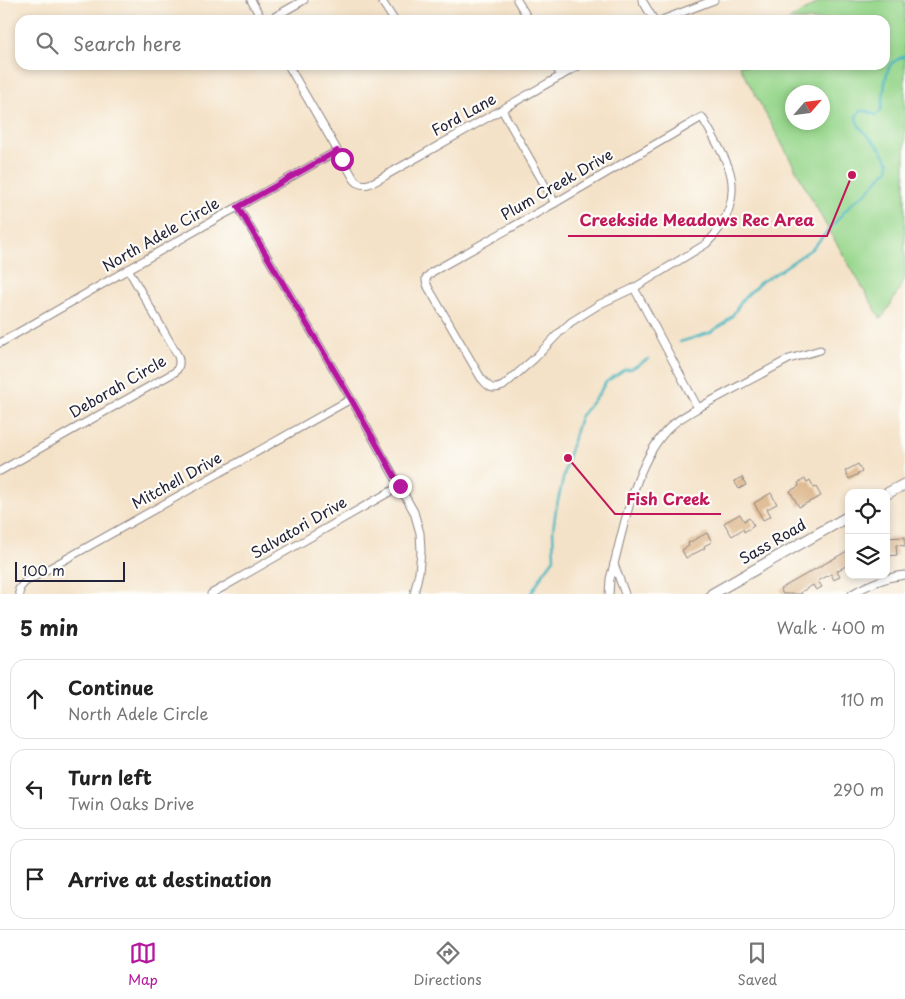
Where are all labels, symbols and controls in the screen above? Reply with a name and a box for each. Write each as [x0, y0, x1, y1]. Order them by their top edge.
search box [15, 15, 890, 70]
icon: search [33, 29, 61, 57]
text: Search here [73, 29, 182, 57]
north arrow [785, 85, 830, 130]
street label: Ford Lane [427, 86, 500, 141]
street label: Plum Creek Drive [496, 142, 617, 225]
route start [331, 148, 354, 171]
street label: North Adele Circle [97, 191, 223, 277]
callout: Creekside Meadows Rec Area [568, 205, 827, 236]
text: Creekside Meadows Rec Area [580, 207, 814, 231]
street label: Deborah Circle [64, 349, 170, 423]
street label: Mitchell Drive [127, 445, 226, 514]
route end [389, 475, 412, 498]
callout: Fish Creek [615, 483, 721, 514]
text: Fish Creek [626, 486, 710, 510]
map controls [845, 489, 890, 579]
button: locate [845, 489, 890, 534]
street label: Salvatori Drive [246, 490, 351, 564]
street label: Sass Road [735, 512, 810, 569]
button: layers [845, 534, 890, 579]
scale bar [15, 559, 125, 582]
text: 100 m [22, 560, 65, 581]
text: 5 min [20, 611, 78, 643]
text: Walk · 400 m [777, 615, 885, 639]
text: Continue [68, 673, 154, 701]
icon: ahead [21, 685, 49, 713]
text: 110 m [841, 687, 884, 711]
text: North Adele Circle [68, 701, 208, 725]
text: Turn left [68, 763, 152, 791]
icon: left [21, 775, 49, 803]
text: 290 m [833, 777, 884, 801]
text: Twin Oaks Drive [68, 791, 194, 815]
icon: arrive [21, 865, 49, 893]
text: Arrive at destination [68, 865, 272, 893]
tab: Map [128, 939, 158, 990]
tab: Directions [414, 939, 482, 990]
tab: Saved [737, 939, 777, 990]

